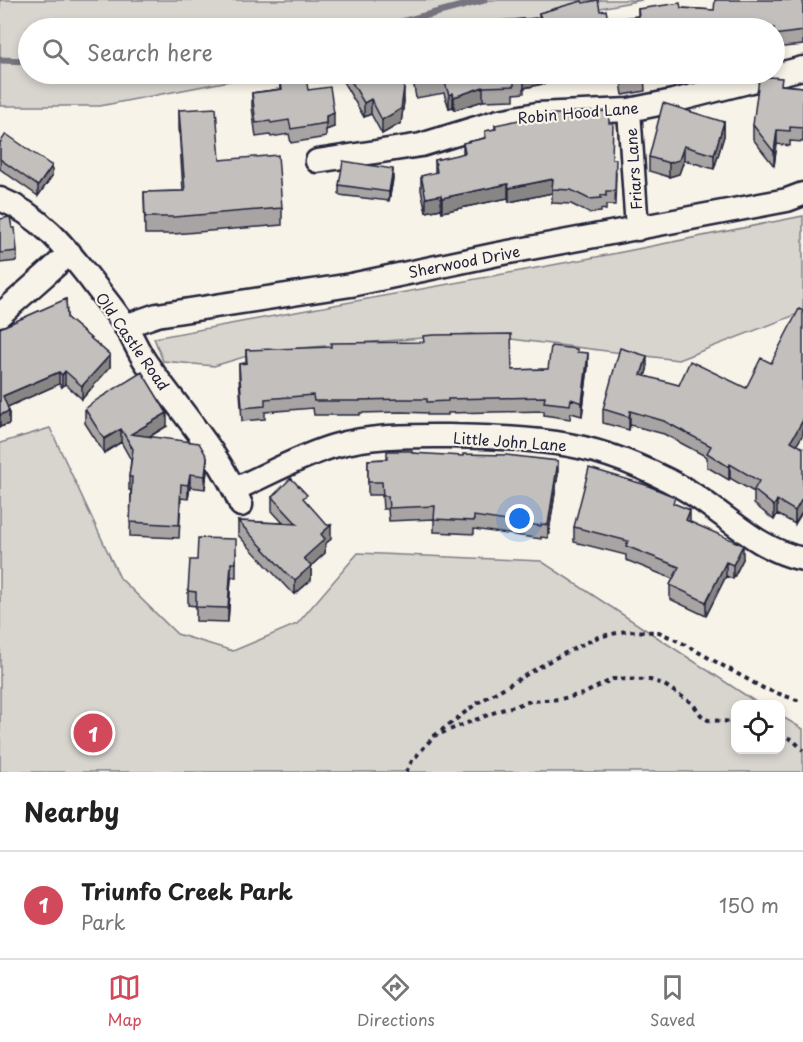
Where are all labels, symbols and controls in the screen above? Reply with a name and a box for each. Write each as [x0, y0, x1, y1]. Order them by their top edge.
search box [18, 18, 785, 84]
icon: search [39, 35, 72, 68]
text: Search here [87, 35, 213, 68]
street label: Robin Hood Lane [516, 95, 640, 129]
street label: Friars Lane [619, 127, 647, 211]
street label: Sherwood Drive [406, 239, 522, 283]
street label: Old Castle Road [91, 287, 175, 395]
street label: Little John Lane [452, 426, 568, 456]
your location [505, 504, 534, 533]
map controls [731, 700, 785, 754]
button: locate [731, 700, 785, 754]
pin: 1 [74, 710, 112, 756]
text: Nearby [24, 792, 119, 831]
text: Triunfo Creek Park [81, 874, 293, 907]
text: 1 [39, 890, 48, 920]
text: 150 m [719, 890, 779, 920]
text: Park [81, 907, 126, 937]
tab: Map [108, 971, 142, 1031]
tab: Directions [357, 971, 435, 1031]
tab: Saved [650, 971, 695, 1031]

